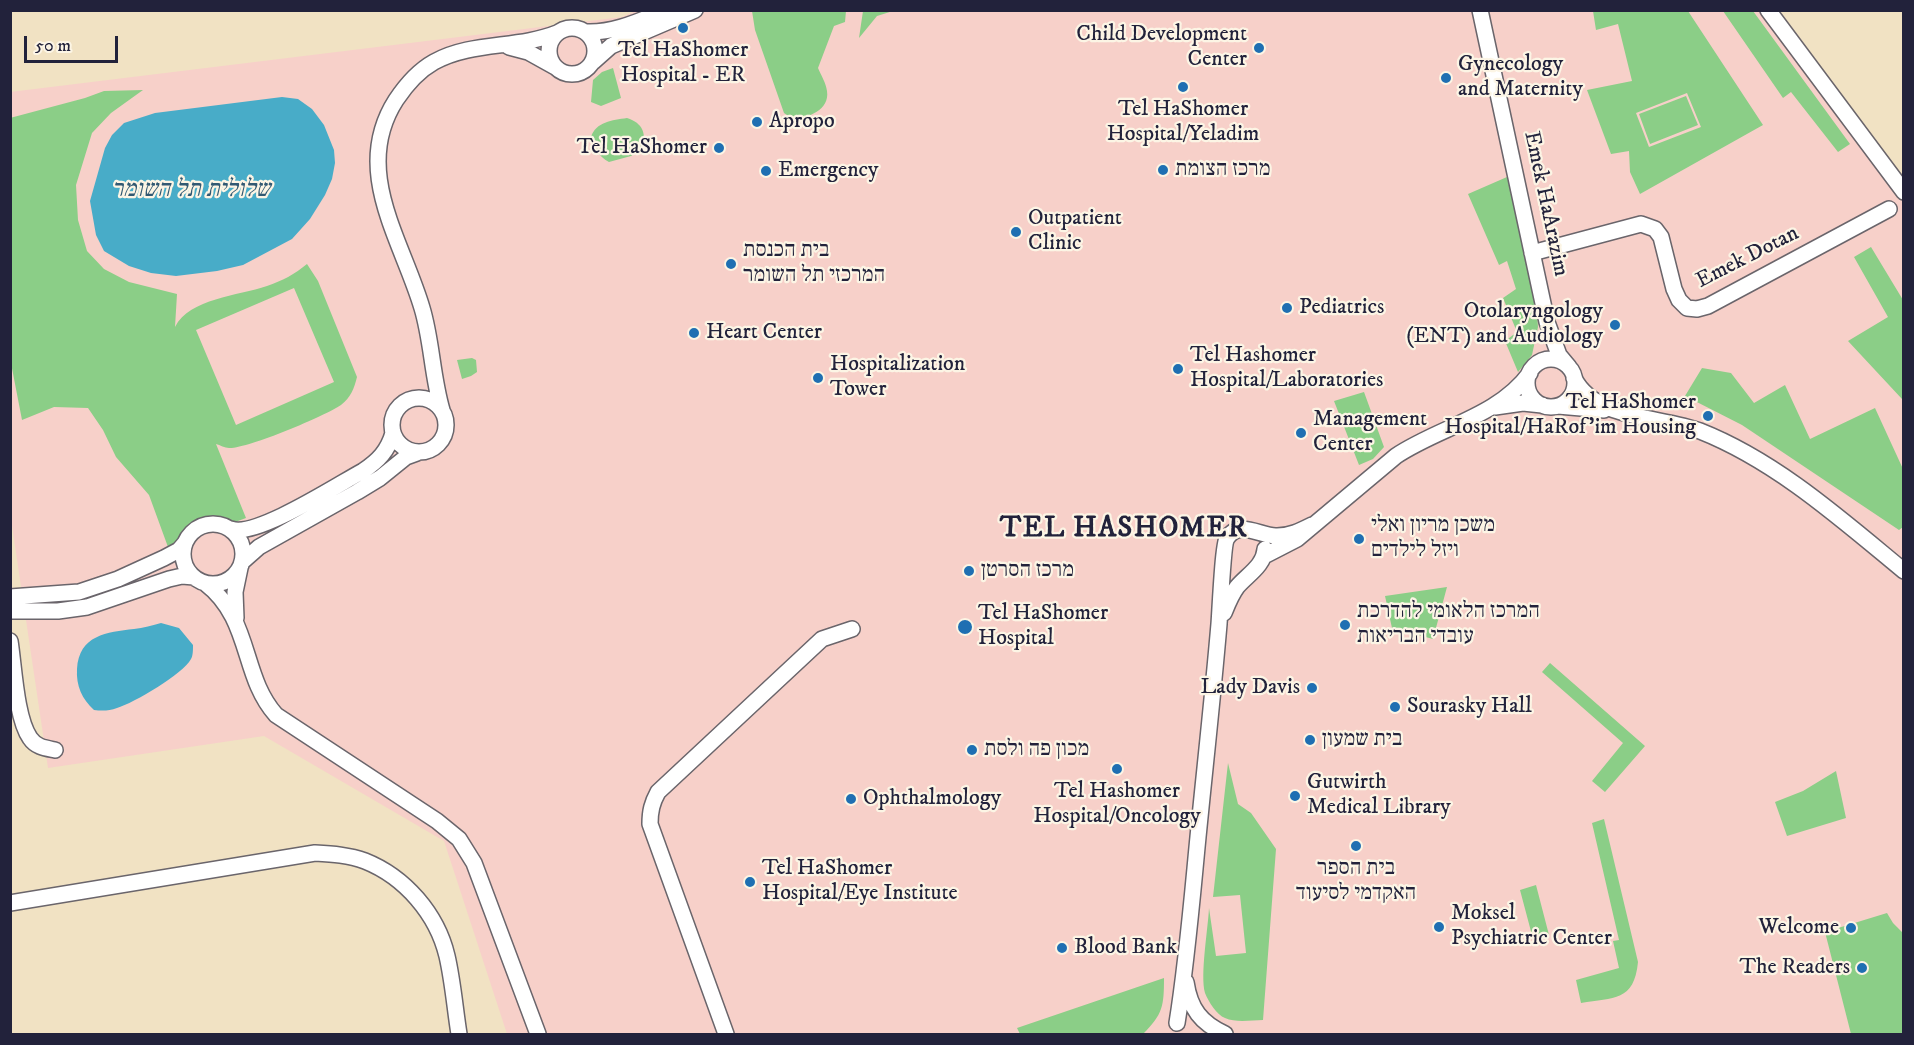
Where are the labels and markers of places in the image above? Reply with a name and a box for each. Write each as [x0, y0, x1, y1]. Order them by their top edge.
marker: Tel HaShomer Hospital - ER [676, 21, 690, 35]
place label: Child Development Center [1076, 22, 1247, 74]
place label: Tel HaShomer Hospital - ER [618, 38, 748, 90]
marker: Child Development Center [1252, 41, 1266, 55]
place label: Gynecology and Maternity [1458, 52, 1583, 104]
marker: Gynecology and Maternity [1439, 71, 1453, 85]
marker: Tel HaShomer Hospital/Yeladim [1176, 80, 1190, 94]
place label: Tel HaShomer Hospital/Yeladim [1107, 97, 1259, 148]
place label: Apropo [769, 109, 835, 135]
marker: Apropo [750, 115, 764, 129]
place label: Tel HaShomer [577, 135, 707, 161]
marker: Tel HaShomer [712, 141, 726, 155]
place label: מרכז הצומת [1175, 157, 1271, 183]
place label: Emergency [778, 158, 878, 184]
marker: מרכז הצומת [1156, 163, 1170, 177]
marker: Emergency [759, 164, 773, 178]
place label: Outpatient Clinic [1028, 206, 1122, 258]
marker: Outpatient Clinic [1009, 225, 1023, 239]
place label: בית הכנסת המרכזי תל השומר [743, 238, 885, 290]
marker: בית הכנסת המרכזי תל השומר [724, 257, 738, 271]
place label: Pediatrics [1299, 295, 1384, 321]
place label: Otolaryngology (ENT) and Audiology [1406, 299, 1603, 350]
marker: Pediatrics [1280, 301, 1294, 315]
marker: Otolaryngology (ENT) and Audiology [1608, 318, 1622, 332]
place label: Heart Center [706, 320, 822, 346]
marker: Heart Center [687, 326, 701, 340]
place label: Tel Hashomer Hospital/Laboratories [1190, 343, 1383, 394]
place label: Hospitalization Tower [830, 352, 965, 404]
marker: Tel Hashomer Hospital/Laboratories [1171, 362, 1185, 376]
marker: Hospitalization Tower [811, 371, 825, 385]
place label: Tel HaShomer Hospital/HaRof'im Housing [1444, 390, 1696, 442]
place label: Management Center [1313, 407, 1427, 458]
marker: Tel HaShomer Hospital/HaRof'im Housing [1701, 409, 1715, 423]
marker: Management Center [1294, 426, 1308, 440]
place label: משכן מריון ואלי ויזל לילדים [1371, 513, 1495, 564]
marker: משכן מריון ואלי ויזל לילדים [1352, 532, 1366, 546]
place label: מרכז הסרטן [981, 558, 1074, 584]
marker: מרכז הסרטן [962, 564, 976, 578]
place label: המרכז הלאומי להדרכת עובדי הבריאות [1357, 599, 1540, 650]
place label: Tel HaShomer Hospital [978, 601, 1108, 652]
marker: Tel HaShomer Hospital [956, 618, 974, 636]
marker: המרכז הלאומי להדרכת עובדי הבריאות [1338, 618, 1352, 632]
place label: Lady Davis [1200, 675, 1300, 701]
marker: Lady Davis [1305, 681, 1319, 695]
place label: Sourasky Hall [1407, 694, 1532, 720]
marker: Sourasky Hall [1388, 700, 1402, 714]
place label: בית שמעון [1322, 727, 1402, 753]
marker: בית שמעון [1303, 733, 1317, 747]
place label: מכון פה ולסת [984, 737, 1089, 763]
marker: מכון פה ולסת [965, 743, 979, 757]
marker: Tel Hashomer Hospital/Oncology [1110, 762, 1124, 776]
place label: Gutwirth Medical Library [1307, 770, 1451, 822]
place label: Tel Hashomer Hospital/Oncology [1033, 779, 1201, 830]
place label: Ophthalmology [863, 786, 1001, 812]
marker: Gutwirth Medical Library [1288, 789, 1302, 803]
marker: Ophthalmology [844, 792, 858, 806]
marker: בית הספר האקדמי לסיעוד [1349, 839, 1363, 853]
place label: Tel HaShomer Hospital/Eye Institute [762, 856, 958, 908]
place label: בית הספר האקדמי לסיעוד [1296, 856, 1416, 908]
marker: Tel HaShomer Hospital/Eye Institute [743, 875, 757, 889]
place label: Moksel Psychiatric Center [1451, 901, 1612, 952]
place label: Welcome [1759, 915, 1839, 941]
marker: Moksel Psychiatric Center [1432, 920, 1446, 934]
marker: Welcome [1844, 921, 1858, 935]
place label: Blood Bank [1074, 935, 1177, 961]
marker: Blood Bank [1055, 941, 1069, 955]
place label: The Readers [1739, 955, 1850, 981]
marker: The Readers [1855, 961, 1869, 975]

